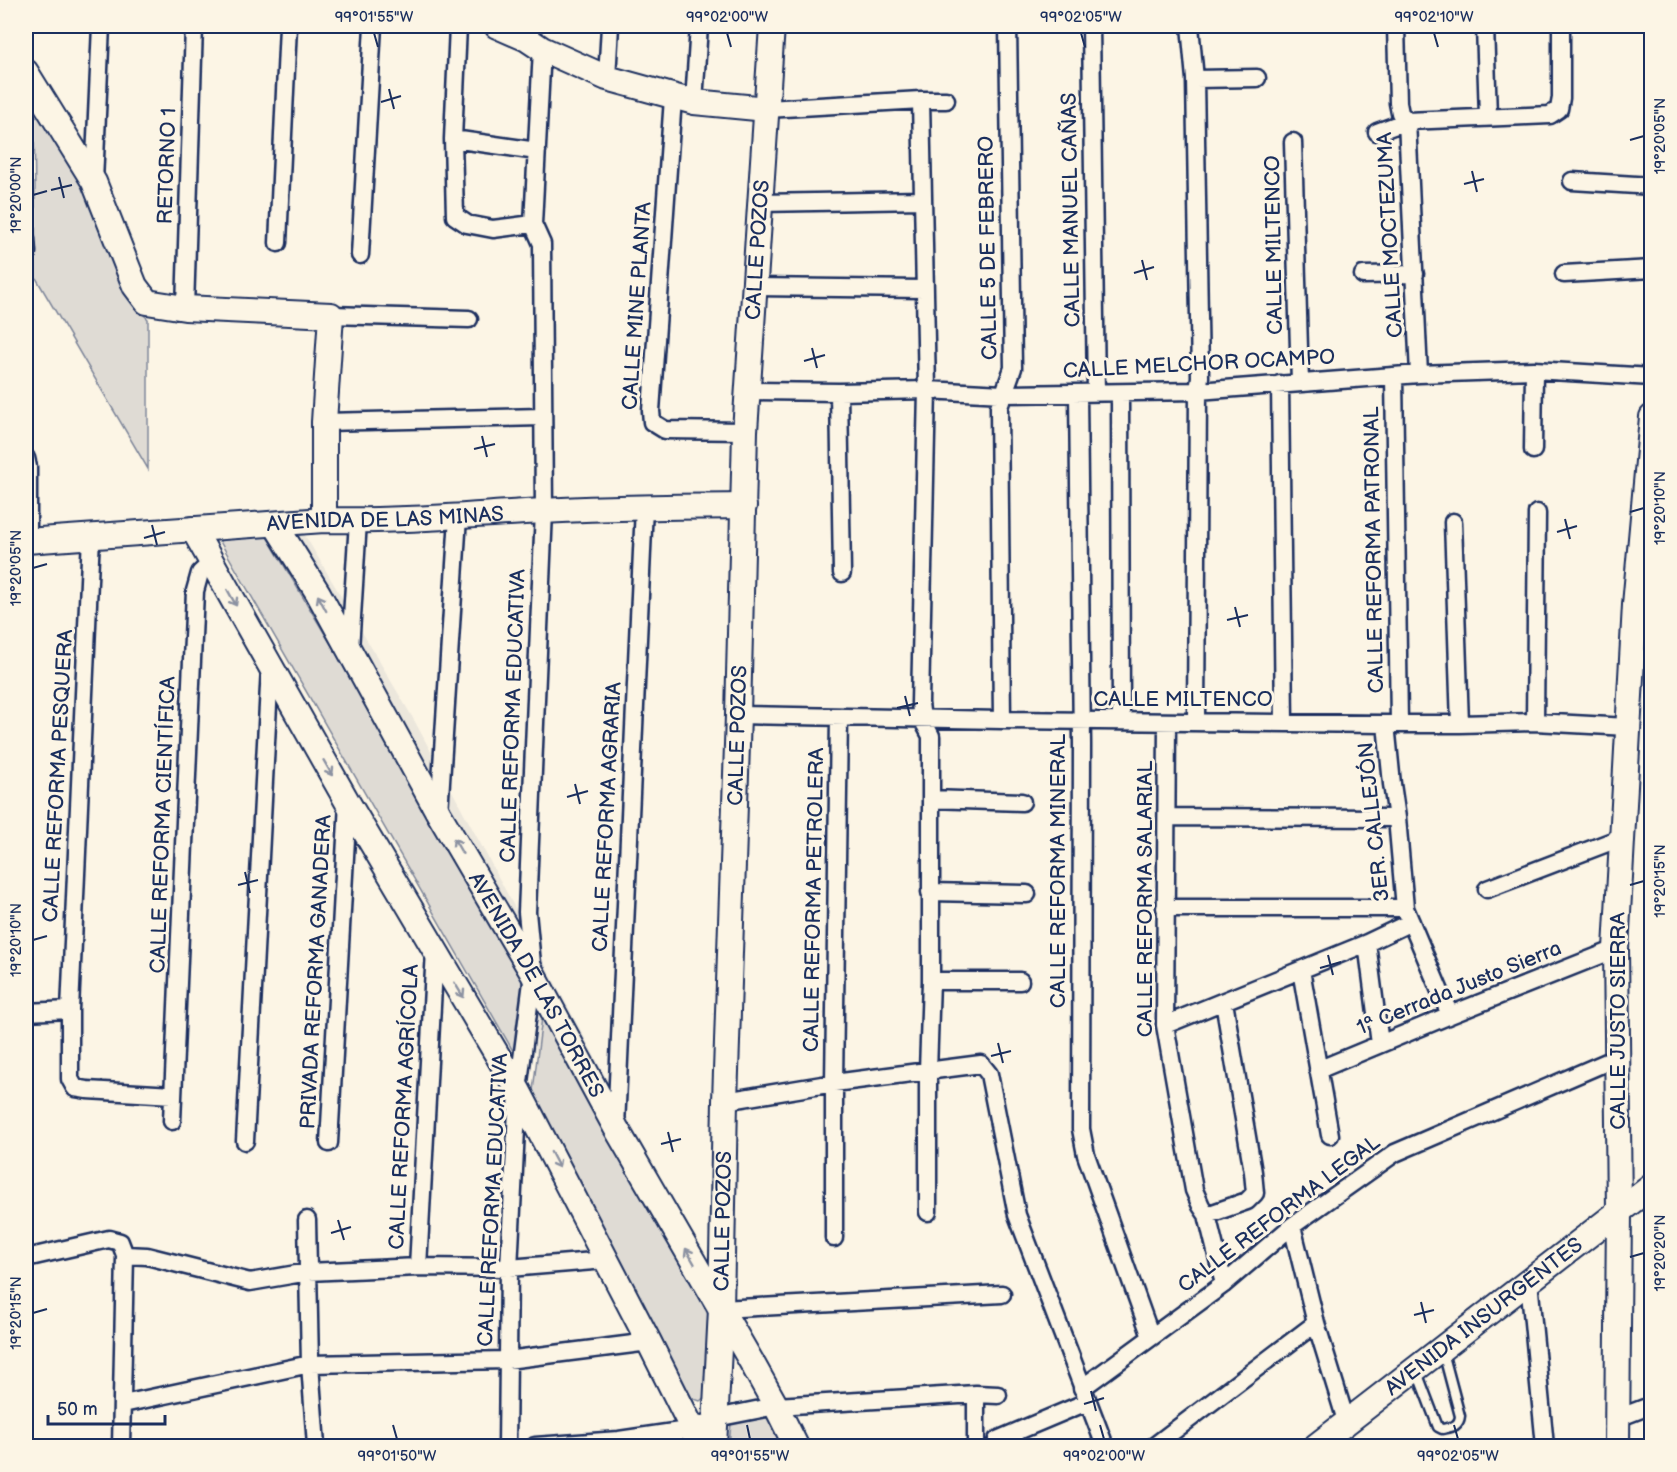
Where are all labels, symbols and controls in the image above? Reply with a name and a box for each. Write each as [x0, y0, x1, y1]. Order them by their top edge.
text: 99°01'55"W [335, 8, 414, 27]
text: 99°02'00"W [686, 8, 768, 27]
text: 99°02'05"W [1040, 8, 1122, 27]
text: 99°02'10"W [1394, 8, 1474, 27]
street label: CALLE MANUEL CAÑAS [1056, 93, 1086, 327]
text: 19°20'05"N [1651, 98, 1670, 174]
street label: RETORNO 1 [152, 107, 182, 225]
street label: CALLE MOCTEZUMA [1372, 131, 1408, 338]
street label: CALLE 5 DE FEBRERO [974, 136, 1002, 360]
street label: CALLE MILTENCO [1260, 155, 1288, 335]
text: 19°20'00"N [7, 157, 26, 233]
street label: CALLE POZOS [740, 179, 774, 321]
street label: CALLE MINE PLANTA [617, 201, 657, 411]
street label: CALLE MELCHOR OCAMPO [1062, 344, 1336, 384]
street label: CALLE REFORMA PATRONAL [1359, 406, 1389, 694]
text: 19°20'10"N [1651, 471, 1670, 545]
street label: AVENIDA DE LAS MINAS [266, 501, 505, 537]
text: 19°20'05"N [7, 530, 26, 606]
street label: CALLE REFORMA EDUCATIVA [495, 569, 531, 863]
one-way arrow [226, 589, 238, 606]
one-way arrow [316, 594, 328, 612]
street label: CALLE REFORMA PESQUERA [38, 629, 78, 923]
street label: CALLE POZOS [722, 665, 752, 806]
street label: CALLE REFORMA CIENTÍFICA [145, 676, 181, 974]
street label: CALLE REFORMA AGRARIA [587, 681, 627, 953]
street label: CALLE MILTENCO [1093, 687, 1273, 712]
street label: CALLE REFORMA MINERAL [1046, 734, 1071, 1008]
street label: 3ER. CALLEJÓN [1353, 741, 1395, 903]
street label: CALLE REFORMA PETROLERA [799, 747, 829, 1052]
one-way arrow [322, 759, 334, 776]
street label: CALLE REFORMA SALARIAL [1133, 761, 1158, 1037]
street label: PRIVADA REFORMA GANADERA [295, 814, 337, 1130]
one-way arrow [452, 838, 464, 855]
text: 19°20'15"N [1651, 844, 1670, 918]
street label: AVENIDA DE LAS TORRES [463, 868, 610, 1102]
text: 19°20'10"N [7, 903, 26, 977]
street label: CALLE JUSTO SIERRA [1606, 912, 1631, 1130]
street label: 1ª Cerrada Justo Sierra [1353, 936, 1565, 1040]
street label: CALLE REFORMA AGRÍCOLA [384, 964, 424, 1250]
one-way arrow [453, 981, 465, 998]
street label: CALLE REFORMA EDUCATIVA [473, 1053, 513, 1347]
street label: CALLE REFORMA LEGAL [1173, 1130, 1385, 1298]
one-way arrow [549, 1151, 561, 1168]
street label: CALLE POZOS [709, 1151, 737, 1292]
text: 19°20'20"N [1651, 1215, 1670, 1291]
street label: AVENIDA INSURGENTES [1380, 1232, 1588, 1401]
one-way arrow [684, 1248, 696, 1265]
text: 19°20'15"N [7, 1276, 26, 1350]
scale bar [48, 1388, 165, 1426]
text: 50 m [57, 1399, 98, 1420]
text: 99°01'50"W [358, 1447, 437, 1466]
text: 99°01'55"W [711, 1447, 790, 1466]
text: 99°02'00"W [1063, 1447, 1145, 1466]
text: 99°02'05"W [1417, 1447, 1499, 1466]

